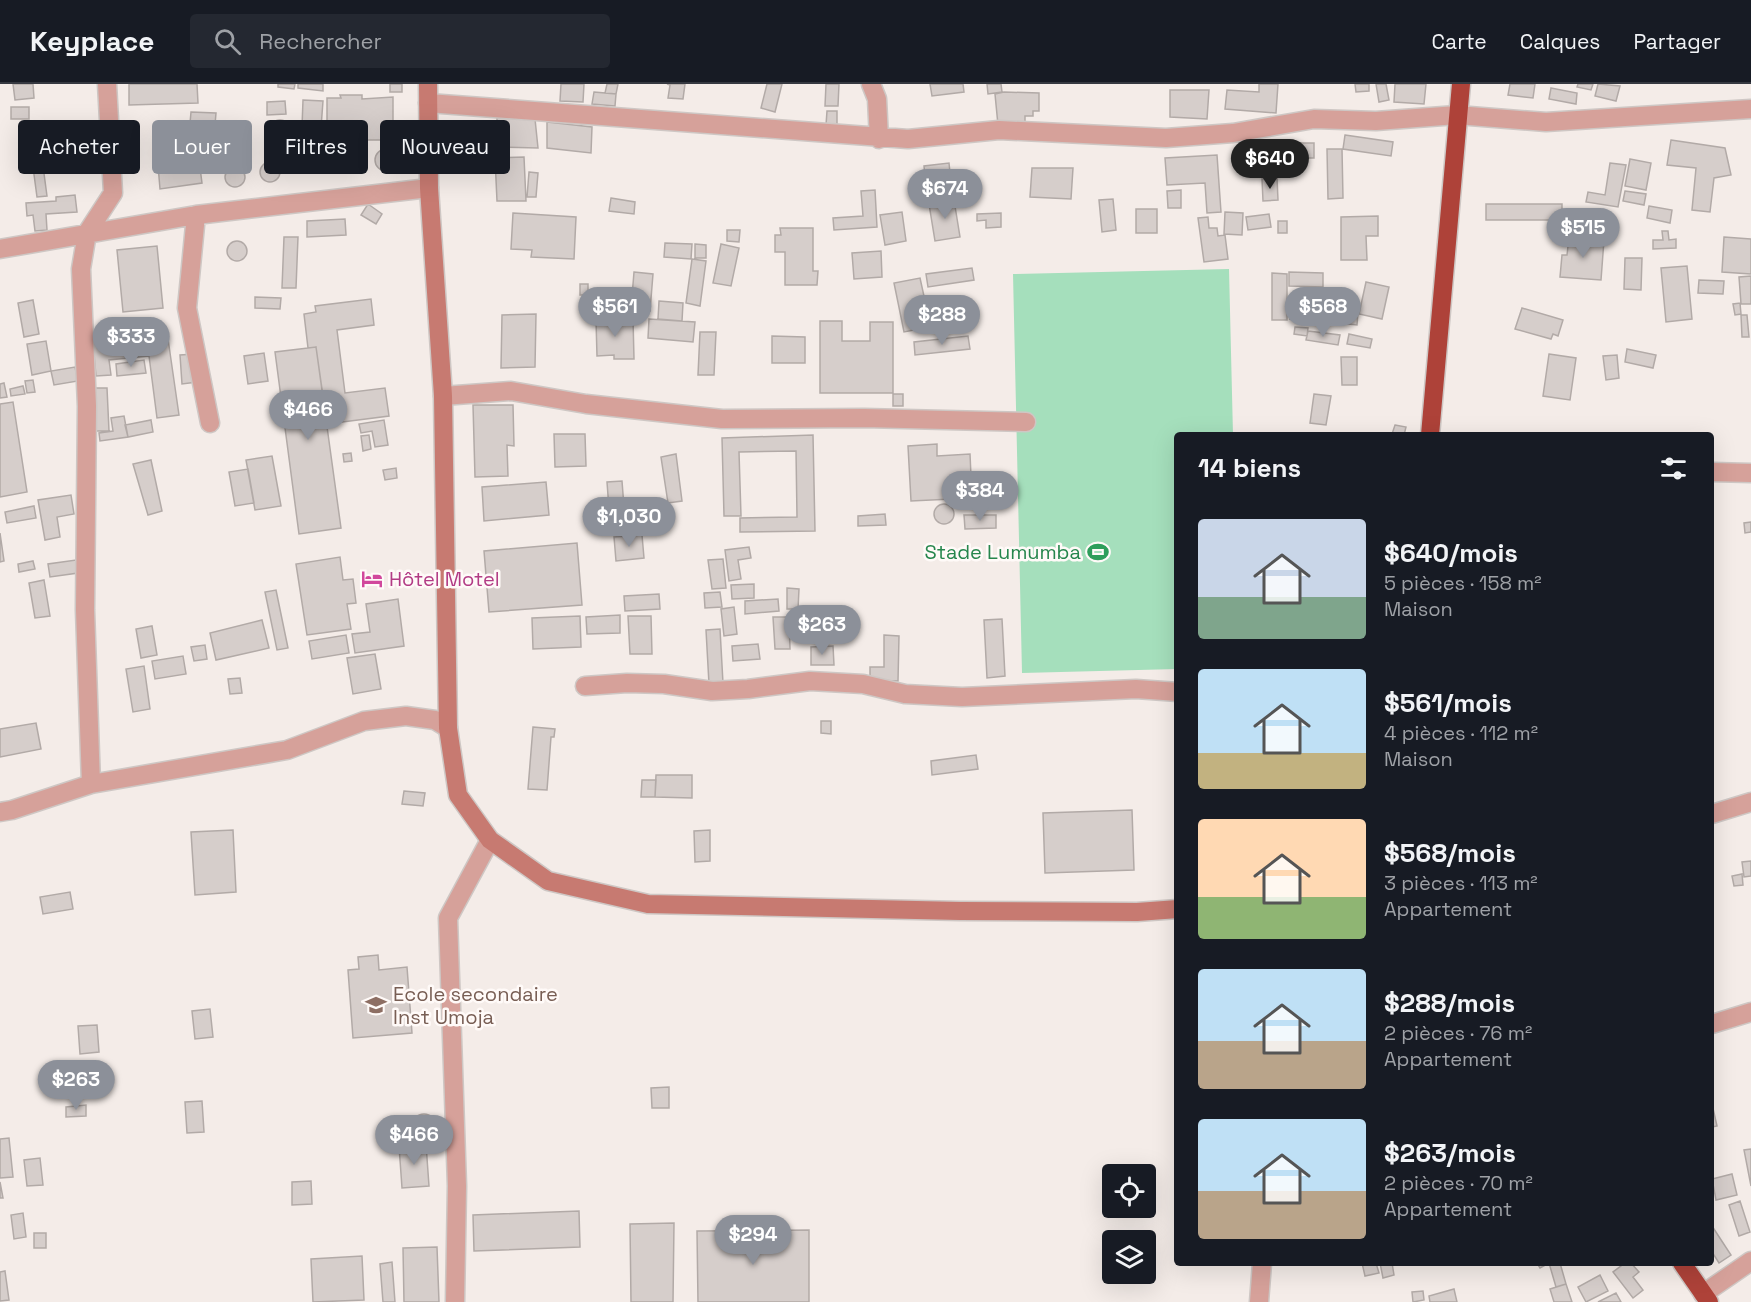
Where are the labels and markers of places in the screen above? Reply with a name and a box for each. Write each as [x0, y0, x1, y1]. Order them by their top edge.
pin: $640 [1234, 139, 1306, 190]
pin: $674 [909, 169, 981, 220]
pin: $515 [1547, 208, 1619, 259]
pin: $561 [579, 287, 651, 338]
pin: $568 [1287, 287, 1359, 338]
pin: $288 [906, 295, 978, 346]
pin: $333 [95, 317, 167, 368]
pin: $466 [272, 390, 344, 441]
pin: $384 [944, 471, 1016, 522]
pin: $1,030 [580, 497, 678, 548]
place label: Stade Lumumba [925, 539, 1081, 565]
sports icon: Stade Lumumba [1086, 540, 1110, 564]
place label: Hôtel Motel [389, 566, 500, 592]
hotel icon: Hôtel Motel [360, 567, 384, 591]
pin: $263 [786, 605, 858, 656]
place label: Ecole secondaire Inst Umoja [393, 981, 558, 1030]
school or university icon: Ecole secondaire Inst Umoja [364, 993, 388, 1017]
pin: $263 [40, 1060, 112, 1111]
pin: $466 [378, 1115, 450, 1166]
pin: $294 [717, 1215, 789, 1266]

